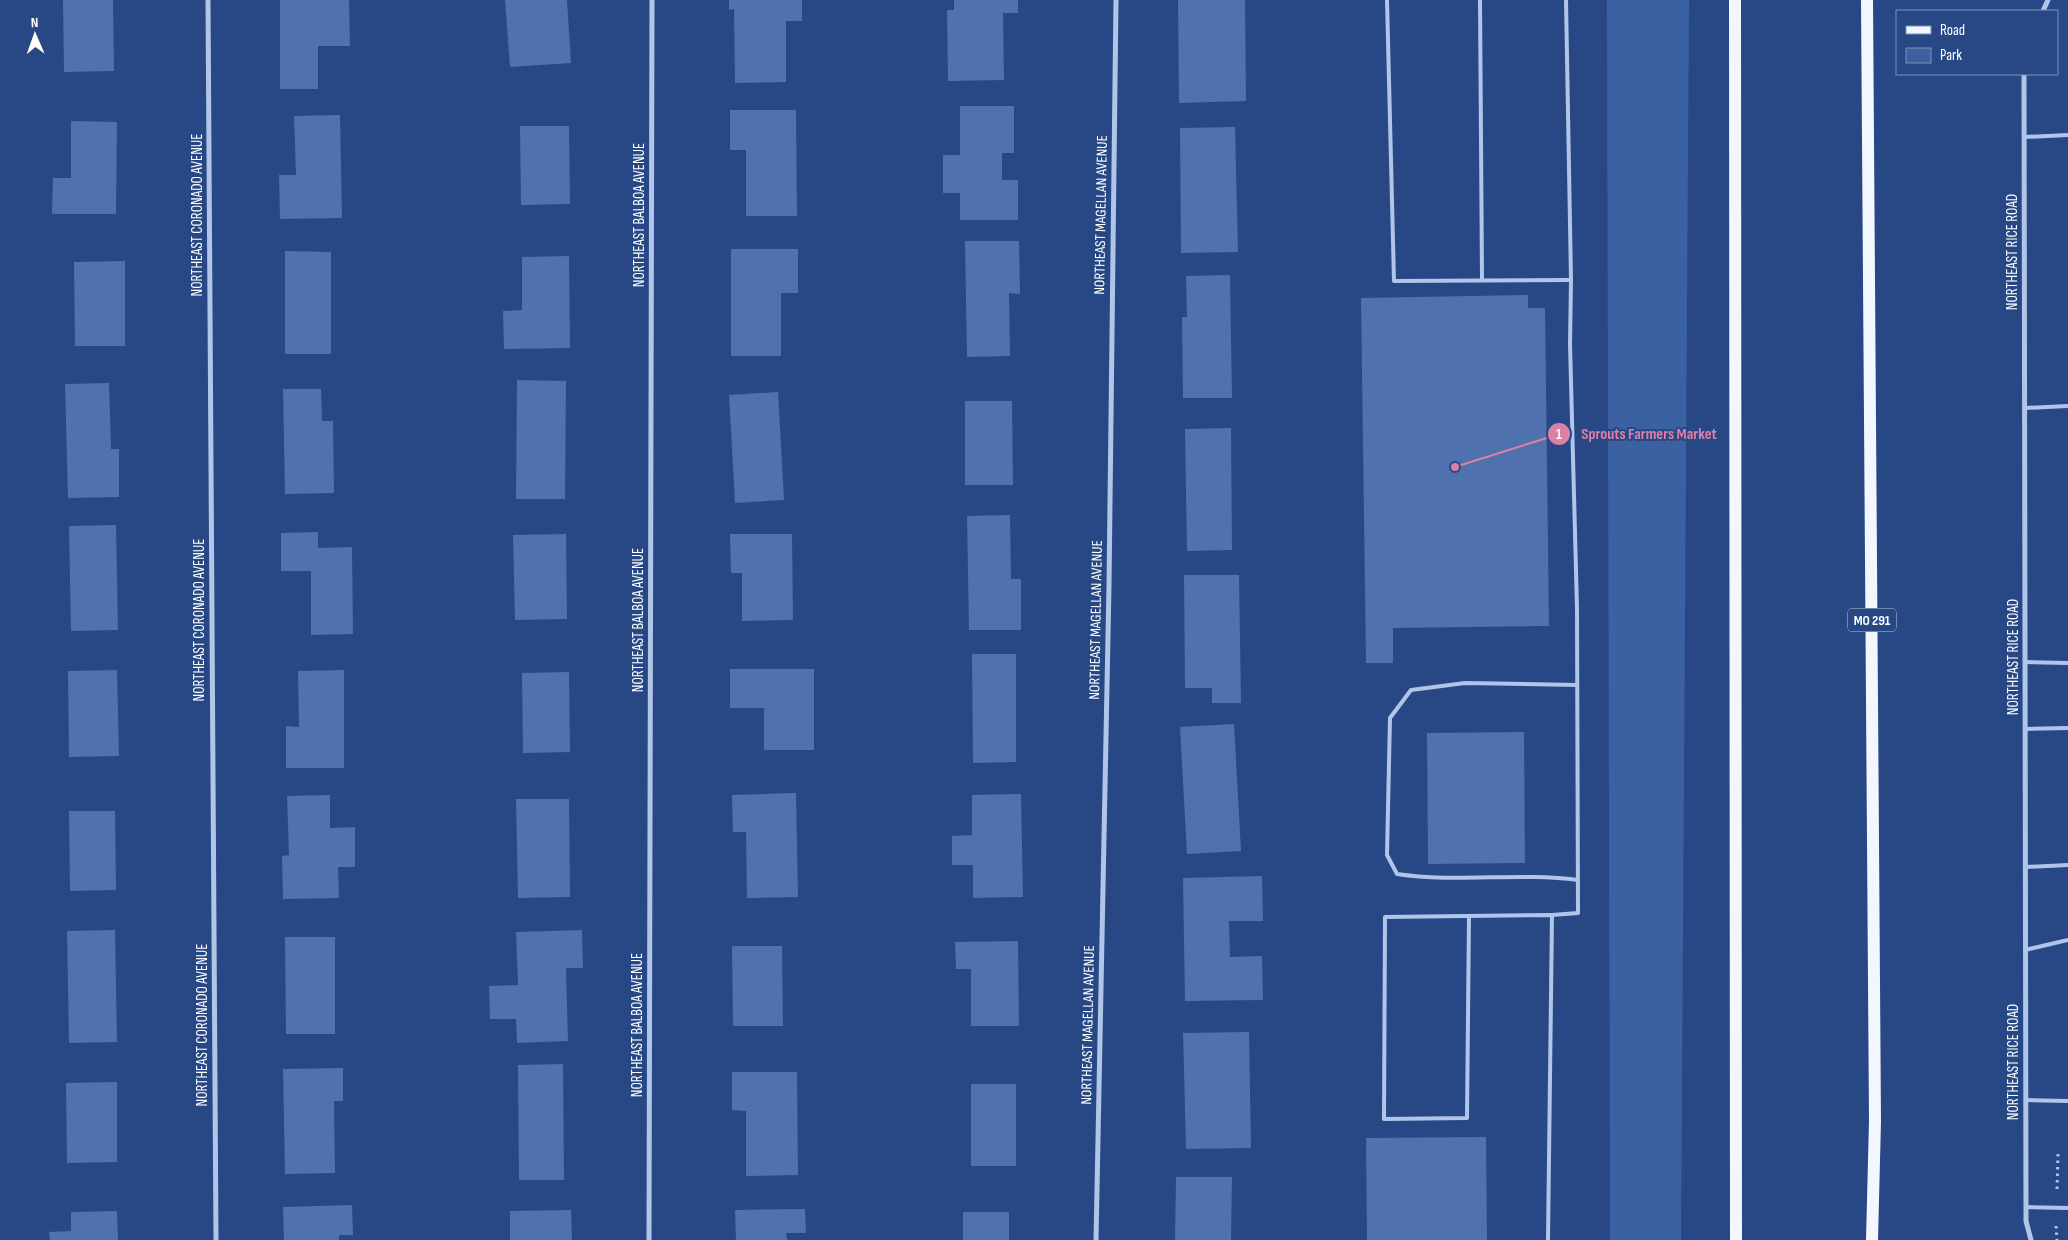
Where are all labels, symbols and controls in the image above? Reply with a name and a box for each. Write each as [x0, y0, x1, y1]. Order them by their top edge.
north arrow [10, 10, 60, 60]
legend [1896, 10, 2058, 75]
text: N [31, 14, 39, 31]
text: Road [1940, 21, 1965, 40]
text: Park [1940, 46, 1962, 65]
street label: NORTHEAST CORONADO AVENUE [188, 134, 207, 296]
street label: NORTHEAST MAGELLAN AVENUE [1090, 135, 1112, 295]
street label: NORTHEAST BALBOA AVENUE [630, 143, 649, 287]
street label: NORTHEAST RICE ROAD [2003, 194, 2022, 310]
callout: Sprouts Farmers Market [1546, 418, 1727, 449]
text: 1 [1556, 425, 1562, 444]
text: Sprouts Farmers Market [1581, 425, 1717, 444]
street label: NORTHEAST CORONADO AVENUE [190, 539, 209, 701]
street label: NORTHEAST MAGELLAN AVENUE [1085, 540, 1107, 700]
street label: NORTHEAST BALBOA AVENUE [629, 548, 648, 692]
street label: NORTHEAST RICE ROAD [2004, 599, 2023, 715]
road number: MO 291 [1848, 608, 1896, 632]
street label: NORTHEAST CORONADO AVENUE [193, 944, 212, 1106]
street label: NORTHEAST MAGELLAN AVENUE [1077, 945, 1099, 1105]
street label: NORTHEAST BALBOA AVENUE [628, 953, 647, 1097]
street label: NORTHEAST RICE ROAD [2004, 1004, 2023, 1120]

